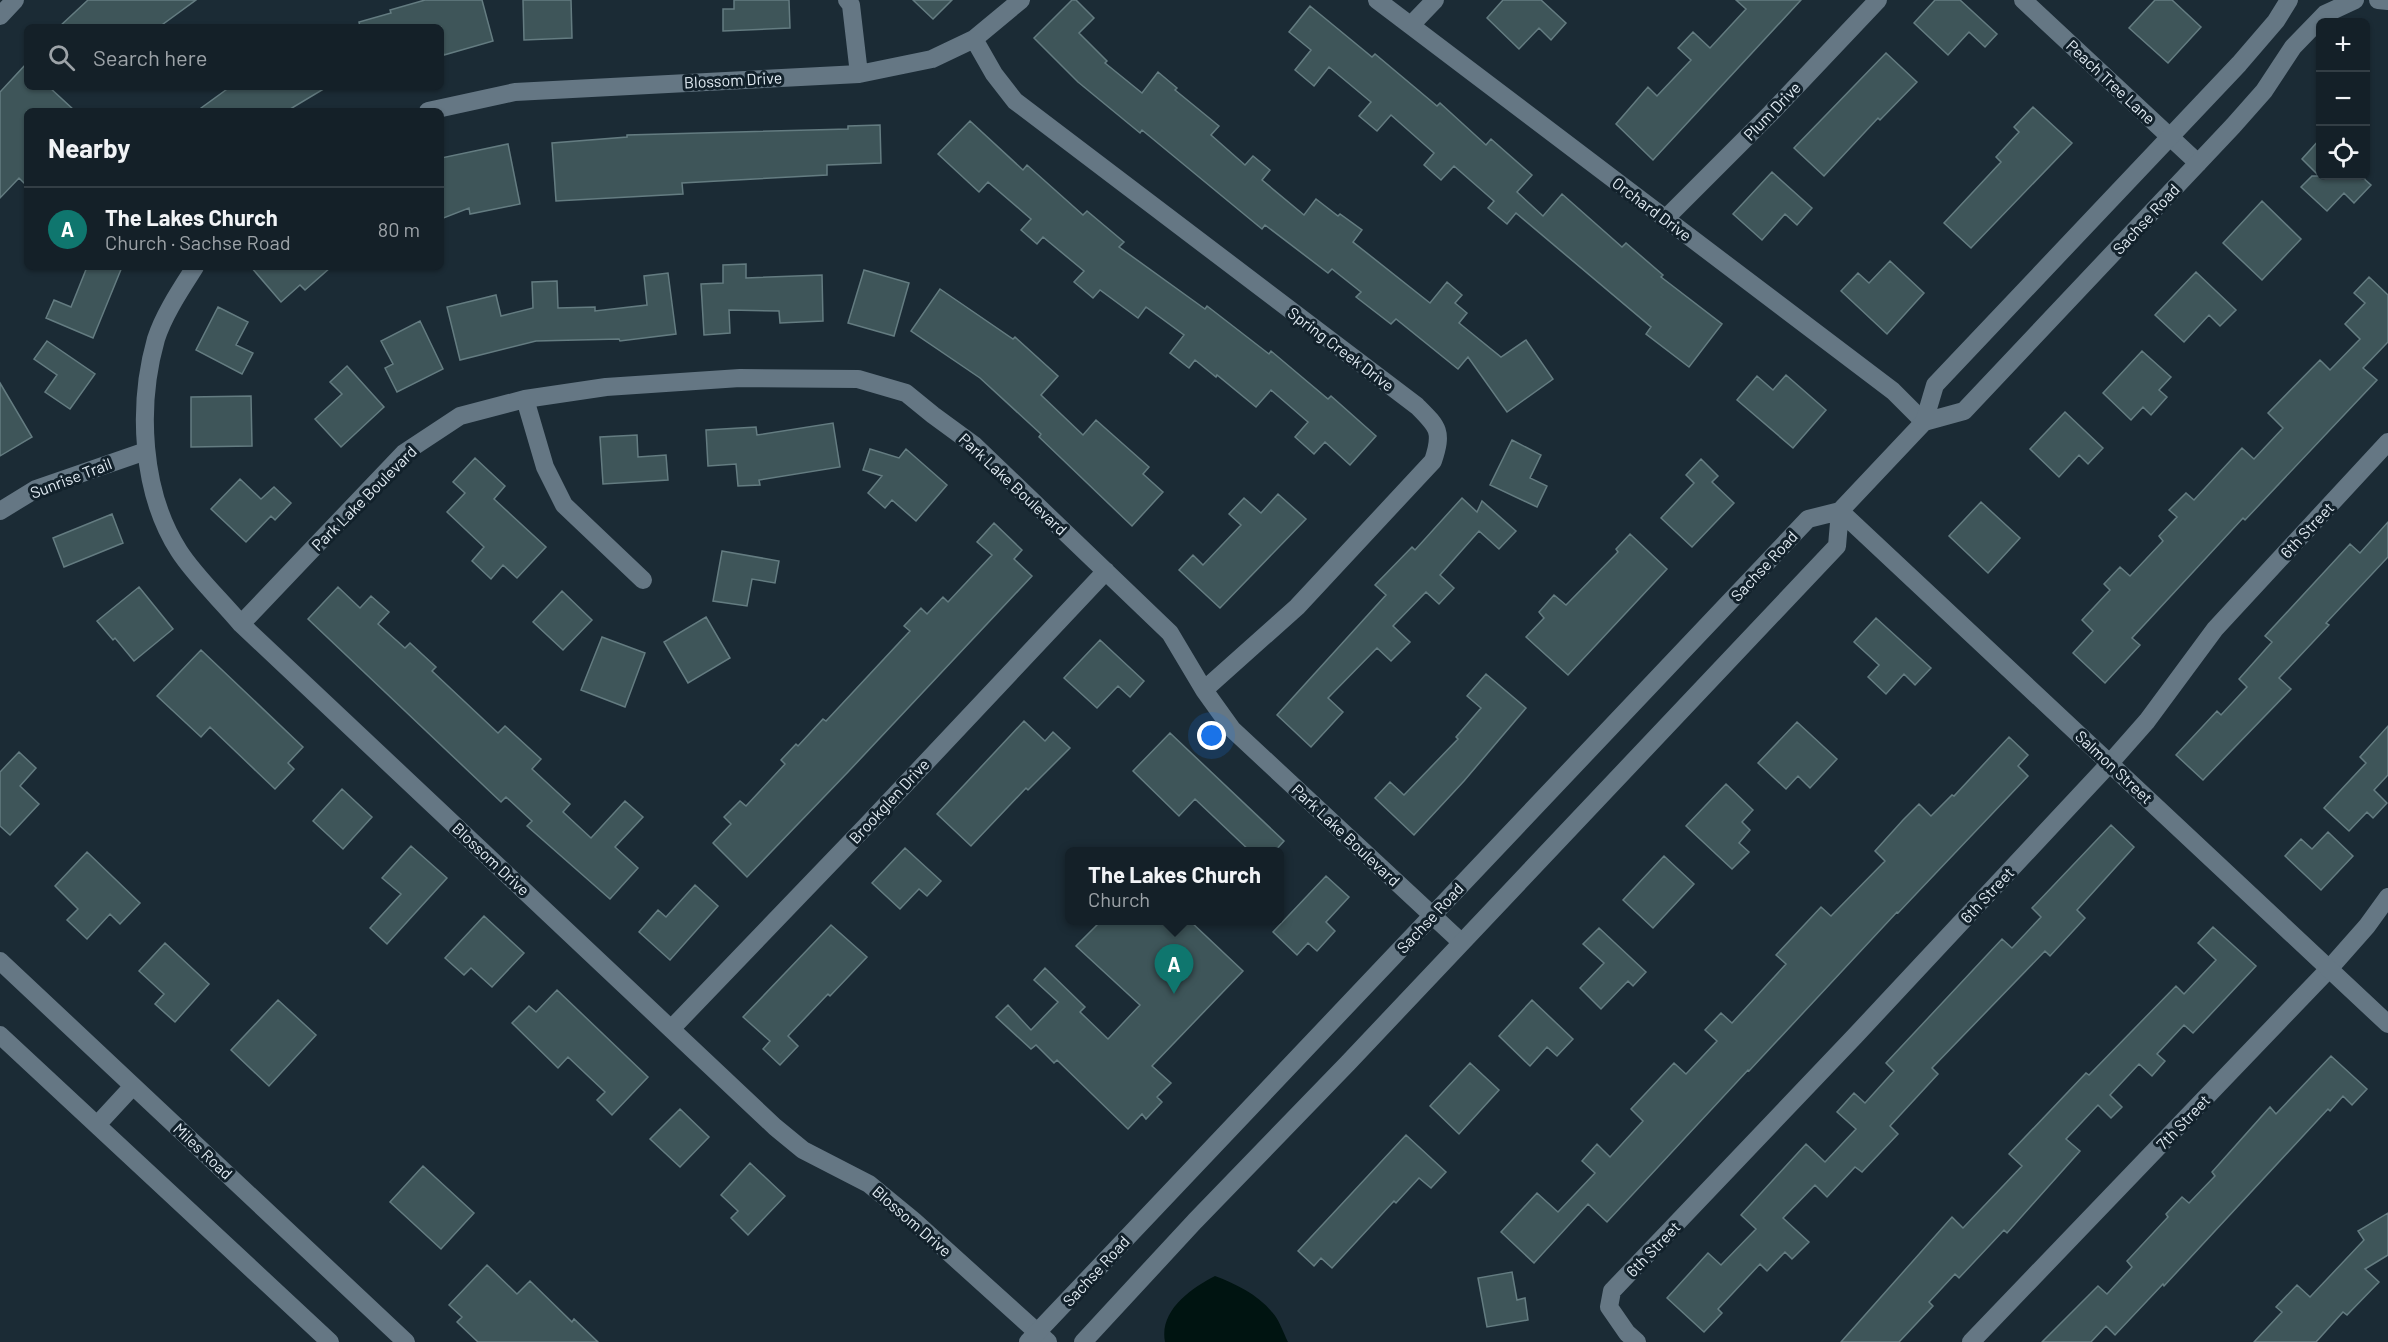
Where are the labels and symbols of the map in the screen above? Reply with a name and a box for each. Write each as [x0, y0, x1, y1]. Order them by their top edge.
street label: Peach Tree Lane [2063, 36, 2160, 128]
street label: Blossom Drive [683, 67, 783, 92]
street label: Plum Drive [1739, 78, 1804, 144]
street label: Orchard Drive [1609, 173, 1696, 245]
street label: Sachse Road [2108, 180, 2183, 258]
street label: Spring Creek Drive [1285, 303, 1398, 395]
street label: Park Lake Boulevard [955, 429, 1071, 539]
street label: Park Lake Boulevard [307, 441, 420, 554]
street label: Sunrise Trail [27, 453, 114, 502]
street label: 6th Street [2276, 498, 2337, 562]
street label: Sachse Road [1726, 527, 1801, 605]
your location [1197, 721, 1226, 750]
street label: Salmon Street [2072, 726, 2157, 807]
street label: Brookglen Drive [844, 754, 933, 847]
street label: Park Lake Boulevard [1288, 780, 1404, 890]
street label: Blossom Drive [449, 818, 534, 899]
street label: 6th Street [1956, 863, 2017, 927]
street label: Sachse Road [1392, 879, 1467, 957]
pin: A [1154, 944, 1194, 994]
street label: 7th Street [2152, 1090, 2213, 1153]
street label: Miles Road [170, 1119, 237, 1183]
street label: Blossom Drive [869, 1181, 956, 1260]
street label: 6th Street [1622, 1217, 1684, 1280]
street label: Sachse Road [1058, 1232, 1133, 1310]

